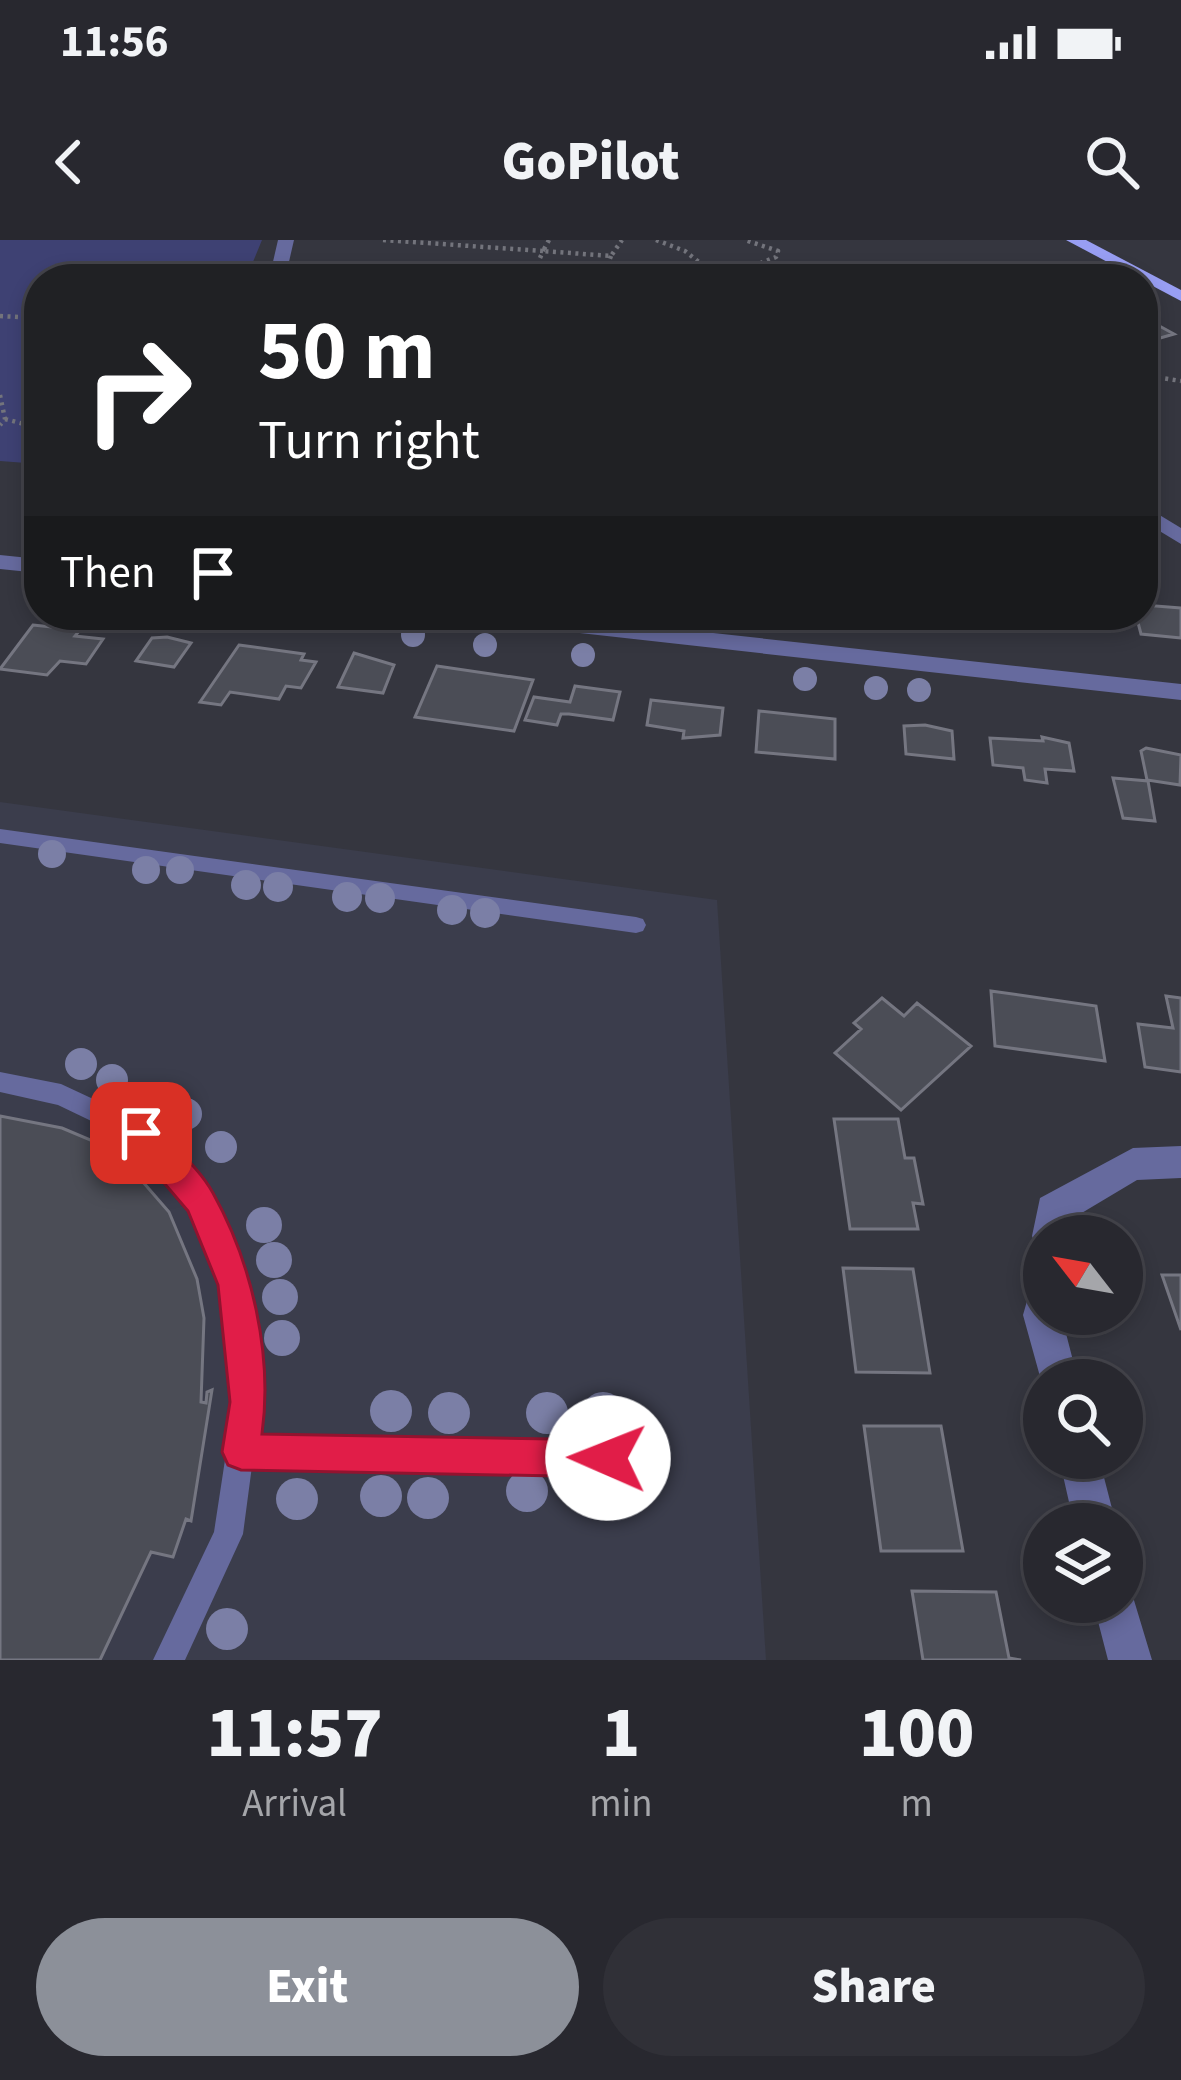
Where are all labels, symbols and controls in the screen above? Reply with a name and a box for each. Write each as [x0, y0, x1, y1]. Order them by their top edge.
text: 11:56 [60, 10, 169, 74]
text: GoPilot [501, 124, 680, 201]
icon: back [36, 129, 102, 195]
icon: search [1079, 129, 1145, 195]
text: 50 m [258, 292, 436, 412]
icon: right [60, 312, 216, 468]
text: Turn right [258, 403, 480, 480]
icon: arrive [180, 540, 246, 606]
text: Then [60, 541, 156, 605]
pin [90, 1082, 192, 1184]
icon: arrive [108, 1100, 174, 1166]
north arrow [1023, 1215, 1143, 1335]
map controls [1023, 1215, 1143, 1623]
button: search [1023, 1359, 1143, 1479]
position arrow [545, 1395, 671, 1521]
button: layers [1023, 1503, 1143, 1623]
text: 11:57 [207, 1682, 383, 1785]
text: 1 [602, 1682, 640, 1785]
text: 100 [859, 1682, 974, 1785]
text: Arrival [242, 1776, 347, 1832]
text: min [589, 1776, 653, 1832]
text: m [901, 1776, 933, 1832]
button: Exit [36, 1918, 579, 2056]
button: Share [603, 1918, 1145, 2056]

